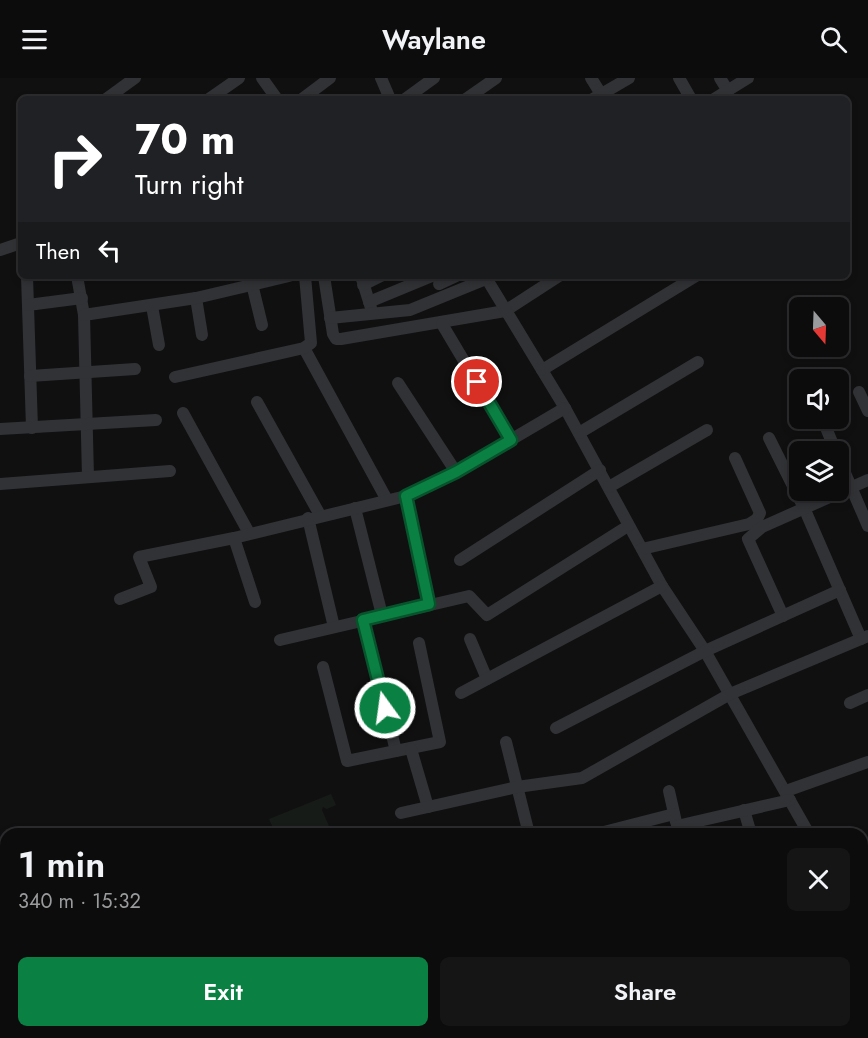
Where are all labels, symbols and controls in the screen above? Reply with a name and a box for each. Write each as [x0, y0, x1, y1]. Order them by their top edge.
text: Waylane [382, 20, 486, 59]
icon: menu [18, 23, 51, 56]
icon: search [817, 23, 850, 56]
text: 70 m [135, 109, 235, 170]
icon: right [36, 120, 114, 198]
text: Turn right [135, 165, 243, 204]
icon: left [93, 234, 126, 267]
text: Then [36, 235, 81, 267]
north arrow [789, 297, 849, 357]
map controls [789, 297, 849, 501]
pin [451, 356, 502, 407]
icon: arrive [460, 365, 493, 398]
button: sound [789, 369, 849, 429]
button: layers [789, 441, 849, 501]
position arrow [353, 676, 417, 740]
text: 1 min [18, 838, 105, 890]
button: close [787, 848, 850, 911]
text: 340 m · 15:32 [18, 887, 141, 916]
button: Exit [18, 957, 428, 1026]
button: Share [440, 957, 850, 1026]

